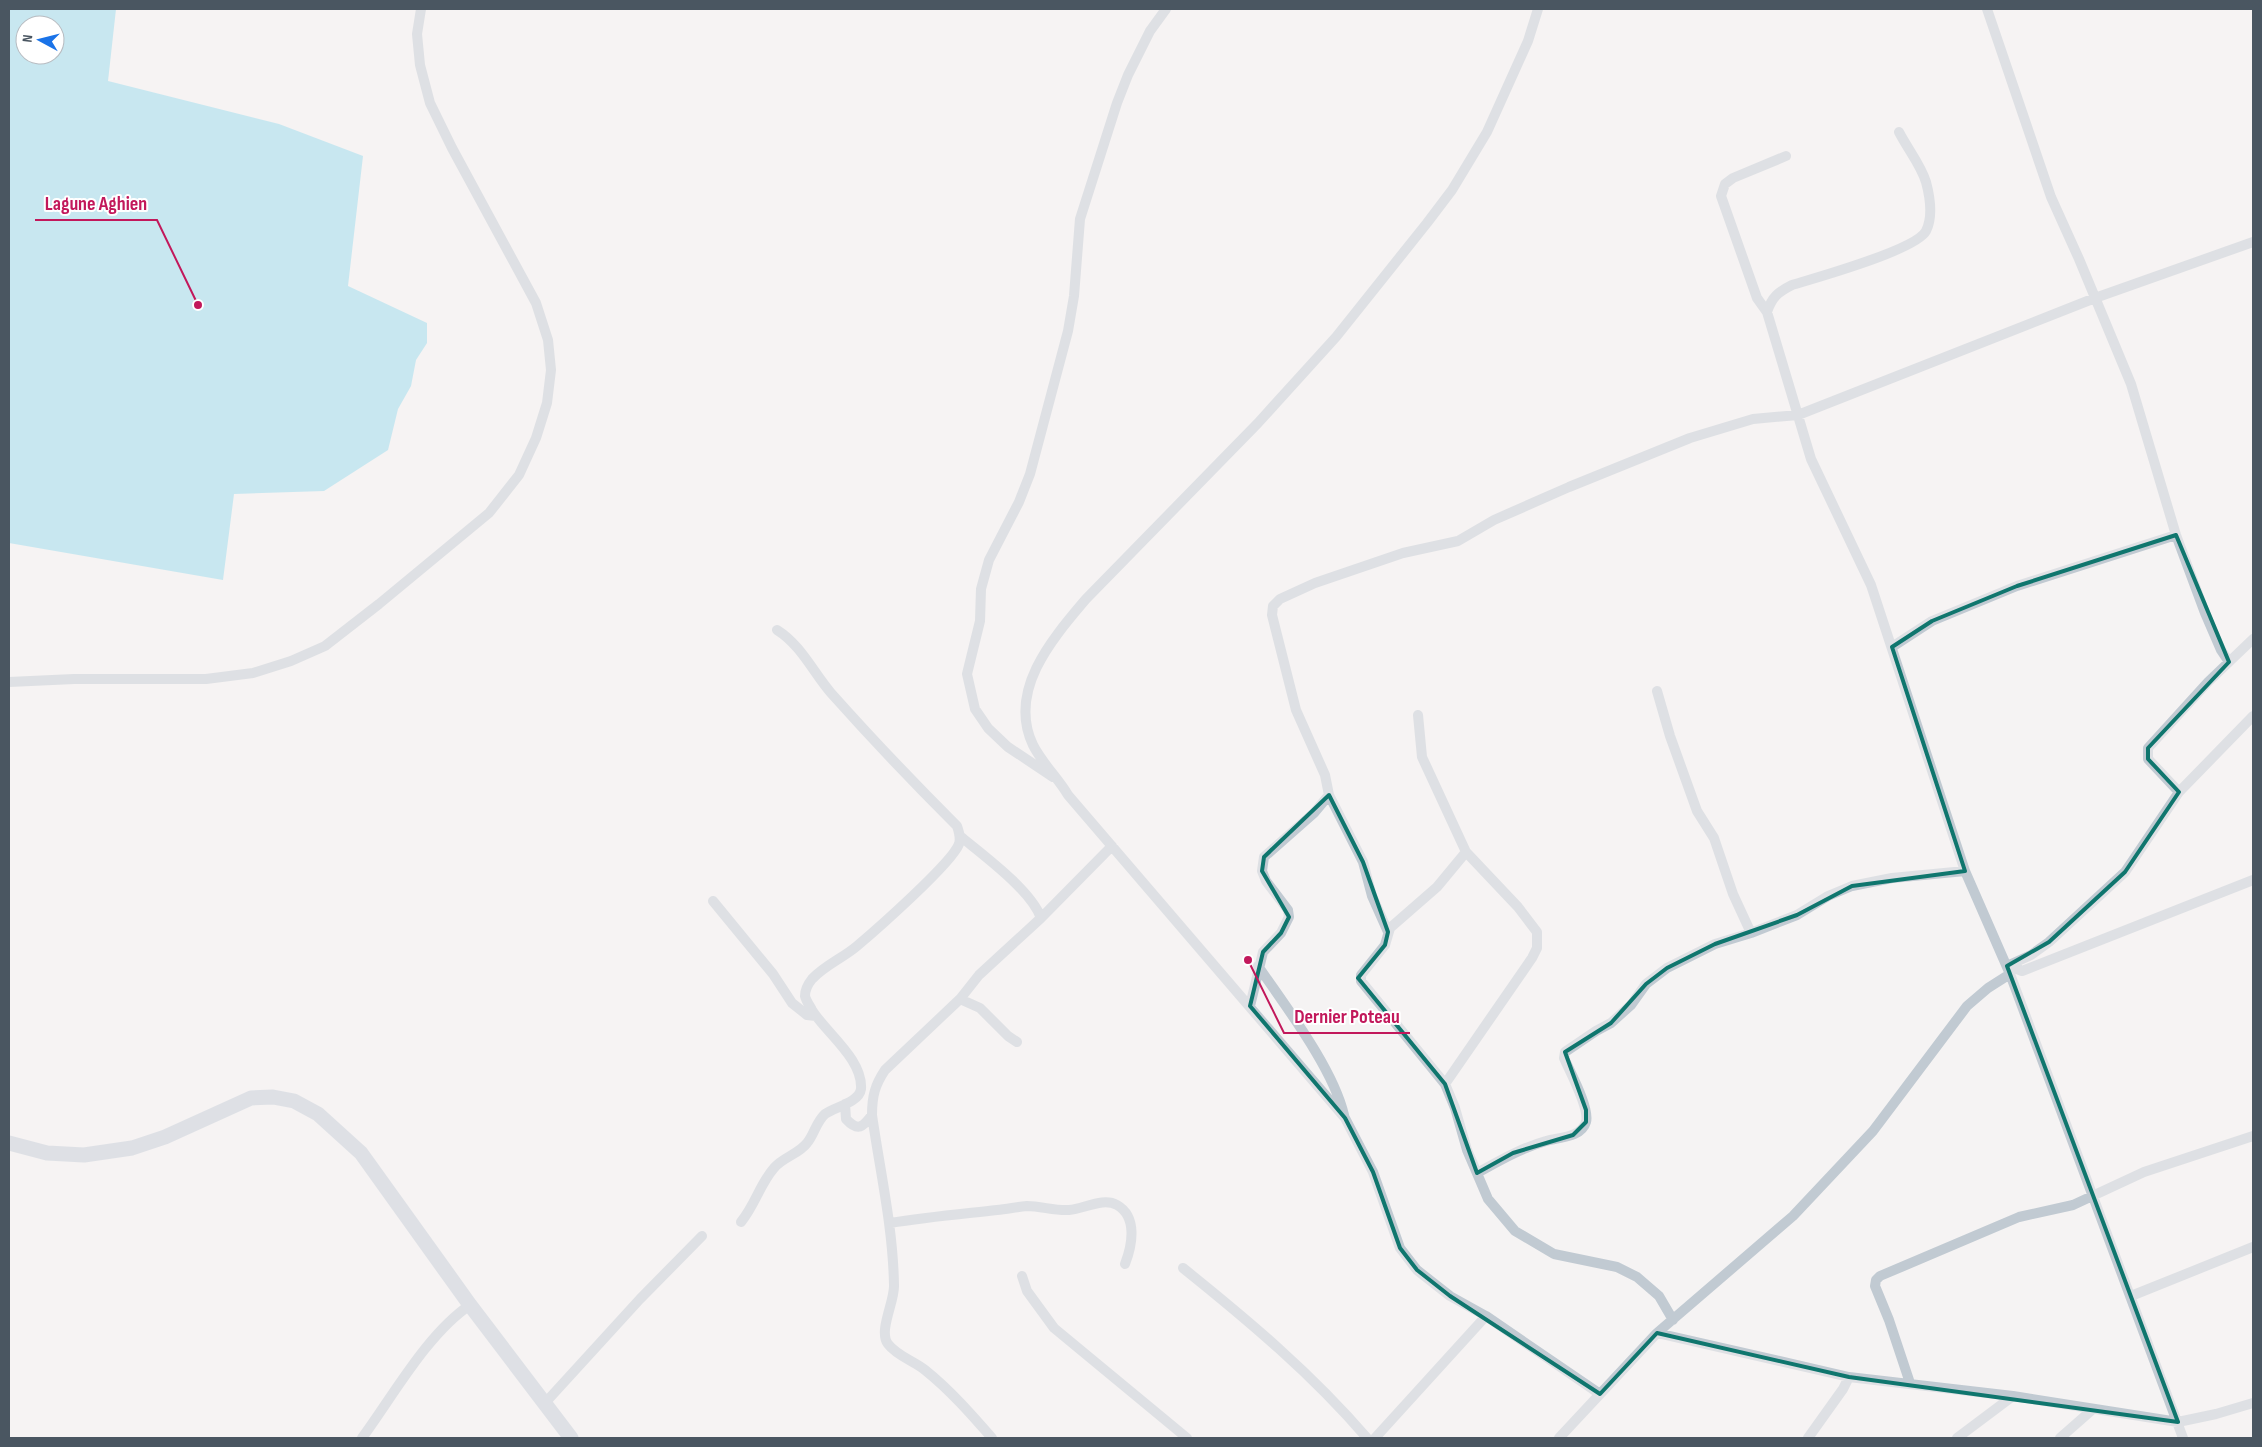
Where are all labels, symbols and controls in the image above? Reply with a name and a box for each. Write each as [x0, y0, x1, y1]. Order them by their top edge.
north arrow [15, 15, 65, 65]
text: N [19, 34, 36, 43]
callout: Lagune Aghien [35, 185, 157, 220]
text: Lagune Aghien [45, 192, 147, 216]
callout: Dernier Poteau [1284, 998, 1410, 1033]
text: Dernier Poteau [1294, 1005, 1400, 1029]

